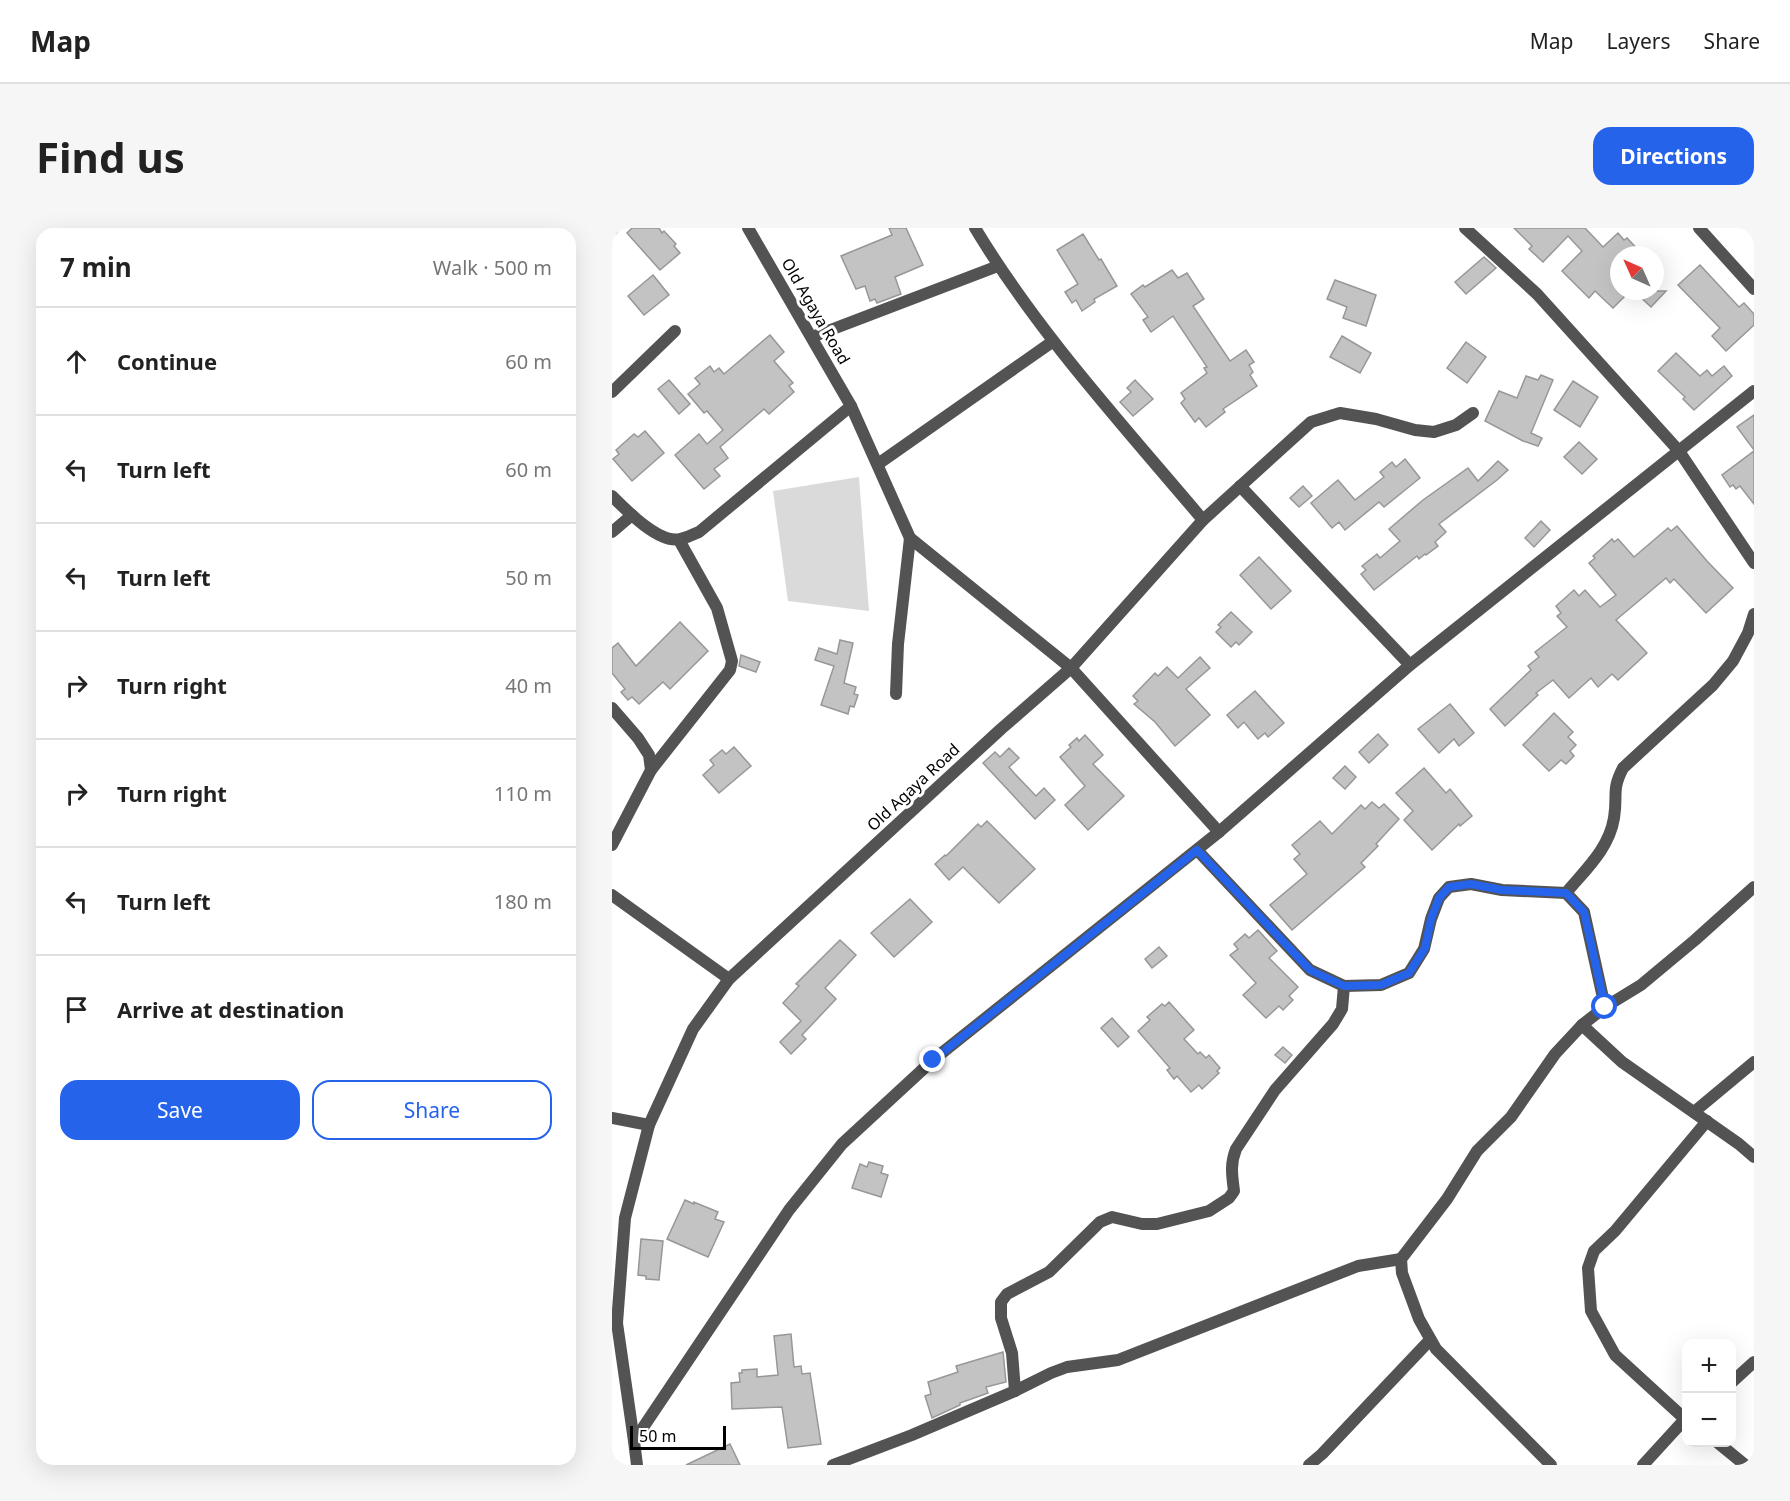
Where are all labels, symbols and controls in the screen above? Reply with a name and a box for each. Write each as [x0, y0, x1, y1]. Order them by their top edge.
text: Map [30, 22, 91, 60]
text: Map [1530, 27, 1574, 55]
text: Layers [1607, 27, 1671, 55]
text: Share [1704, 27, 1760, 55]
button: Directions [1593, 127, 1754, 185]
text: Find us [36, 128, 185, 185]
north arrow [1610, 246, 1664, 300]
text: 7 min [60, 249, 132, 285]
text: Walk · 500 m [433, 254, 552, 281]
street label: Old Agaya Road [777, 254, 855, 368]
icon: ahead [60, 345, 93, 378]
text: Continue [117, 346, 217, 376]
text: 60 m [505, 348, 552, 375]
icon: left [60, 453, 93, 486]
text: Turn left [117, 454, 211, 484]
text: 60 m [505, 456, 552, 483]
icon: left [60, 561, 93, 594]
text: Turn left [117, 562, 211, 592]
text: 50 m [505, 564, 552, 591]
icon: right [60, 669, 93, 702]
text: Turn right [117, 670, 227, 700]
text: 40 m [505, 672, 552, 699]
street label: Old Agaya Road [862, 738, 964, 836]
icon: right [60, 777, 93, 810]
text: Turn right [117, 778, 227, 808]
text: 110 m [494, 780, 552, 807]
icon: left [60, 885, 93, 918]
text: Turn left [117, 886, 211, 916]
text: 180 m [494, 888, 552, 915]
icon: arrive [60, 993, 93, 1026]
route start [1591, 993, 1617, 1019]
text: Arrive at destination [117, 994, 344, 1024]
route end [919, 1046, 945, 1072]
button: Save [60, 1080, 300, 1140]
button: Share [312, 1080, 552, 1140]
map controls [1682, 1339, 1736, 1447]
button: + [1682, 1339, 1736, 1393]
button: − [1682, 1393, 1736, 1447]
scale bar [630, 1423, 726, 1450]
text: 50 m [639, 1425, 676, 1447]

